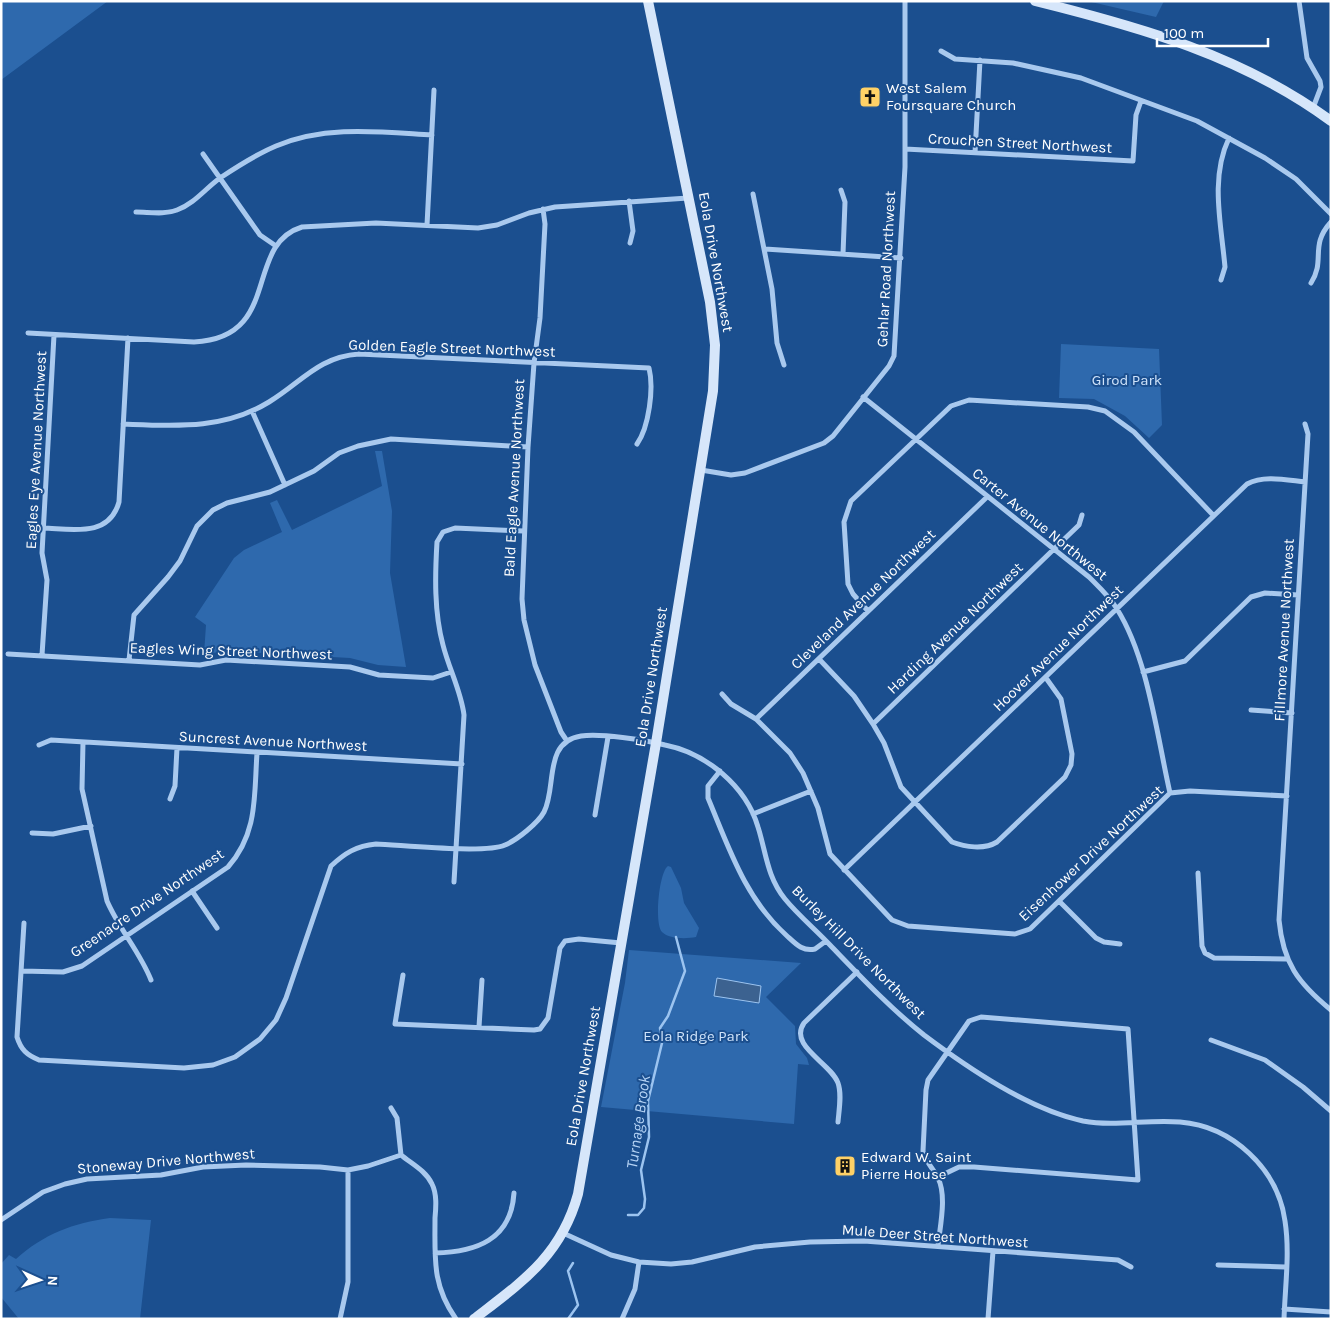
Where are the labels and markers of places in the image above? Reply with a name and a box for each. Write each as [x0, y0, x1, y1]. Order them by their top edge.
place label: West Salem Foursquare Church [886, 79, 1016, 114]
church icon: West Salem Foursquare Church [858, 85, 882, 109]
place label: Edward W. Saint Pierre House [861, 1148, 972, 1183]
building icon: Edward W. Saint Pierre House [833, 1154, 857, 1178]

